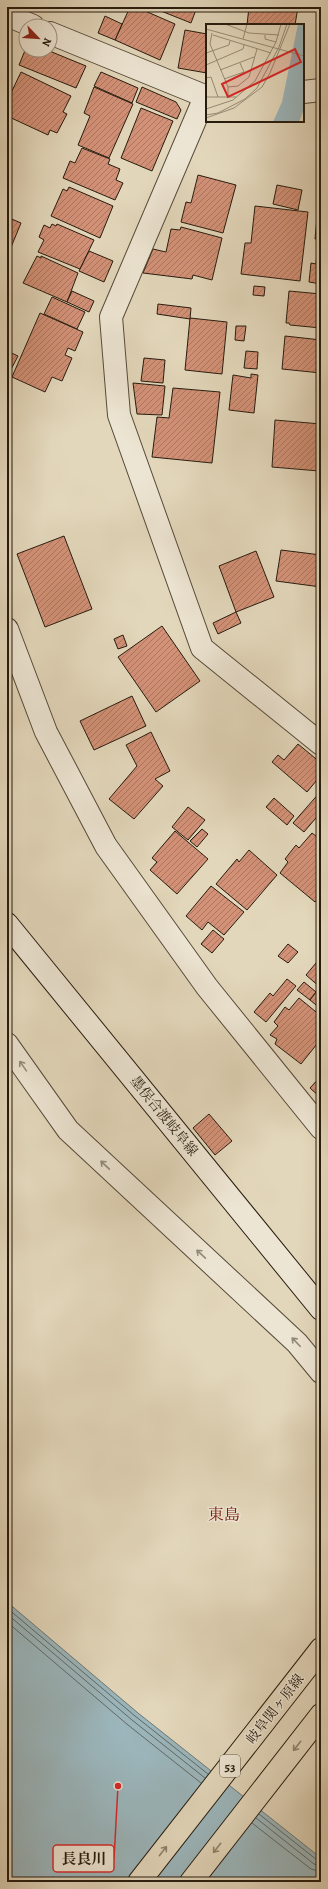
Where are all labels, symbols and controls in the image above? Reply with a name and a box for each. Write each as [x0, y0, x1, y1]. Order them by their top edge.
north arrow [18, 18, 58, 58]
inset map [206, 24, 304, 122]
text: N [38, 35, 55, 49]
one-way arrow [19, 1061, 27, 1072]
street label: 墨俣合渡岐阜線 [126, 1072, 202, 1160]
one-way arrow [100, 1161, 111, 1170]
one-way arrow [196, 1249, 206, 1258]
one-way arrow [291, 1337, 301, 1347]
district label: 東島 [208, 1504, 240, 1526]
street label: 岐阜関ヶ原線 [242, 1670, 308, 1748]
one-way arrow [293, 1740, 301, 1751]
road number: 53 [220, 1755, 240, 1777]
one-way arrow [213, 1843, 221, 1854]
callout: 長良川 [53, 1845, 114, 1872]
one-way arrow [159, 1846, 168, 1857]
text: 長良川 [61, 1849, 107, 1869]

